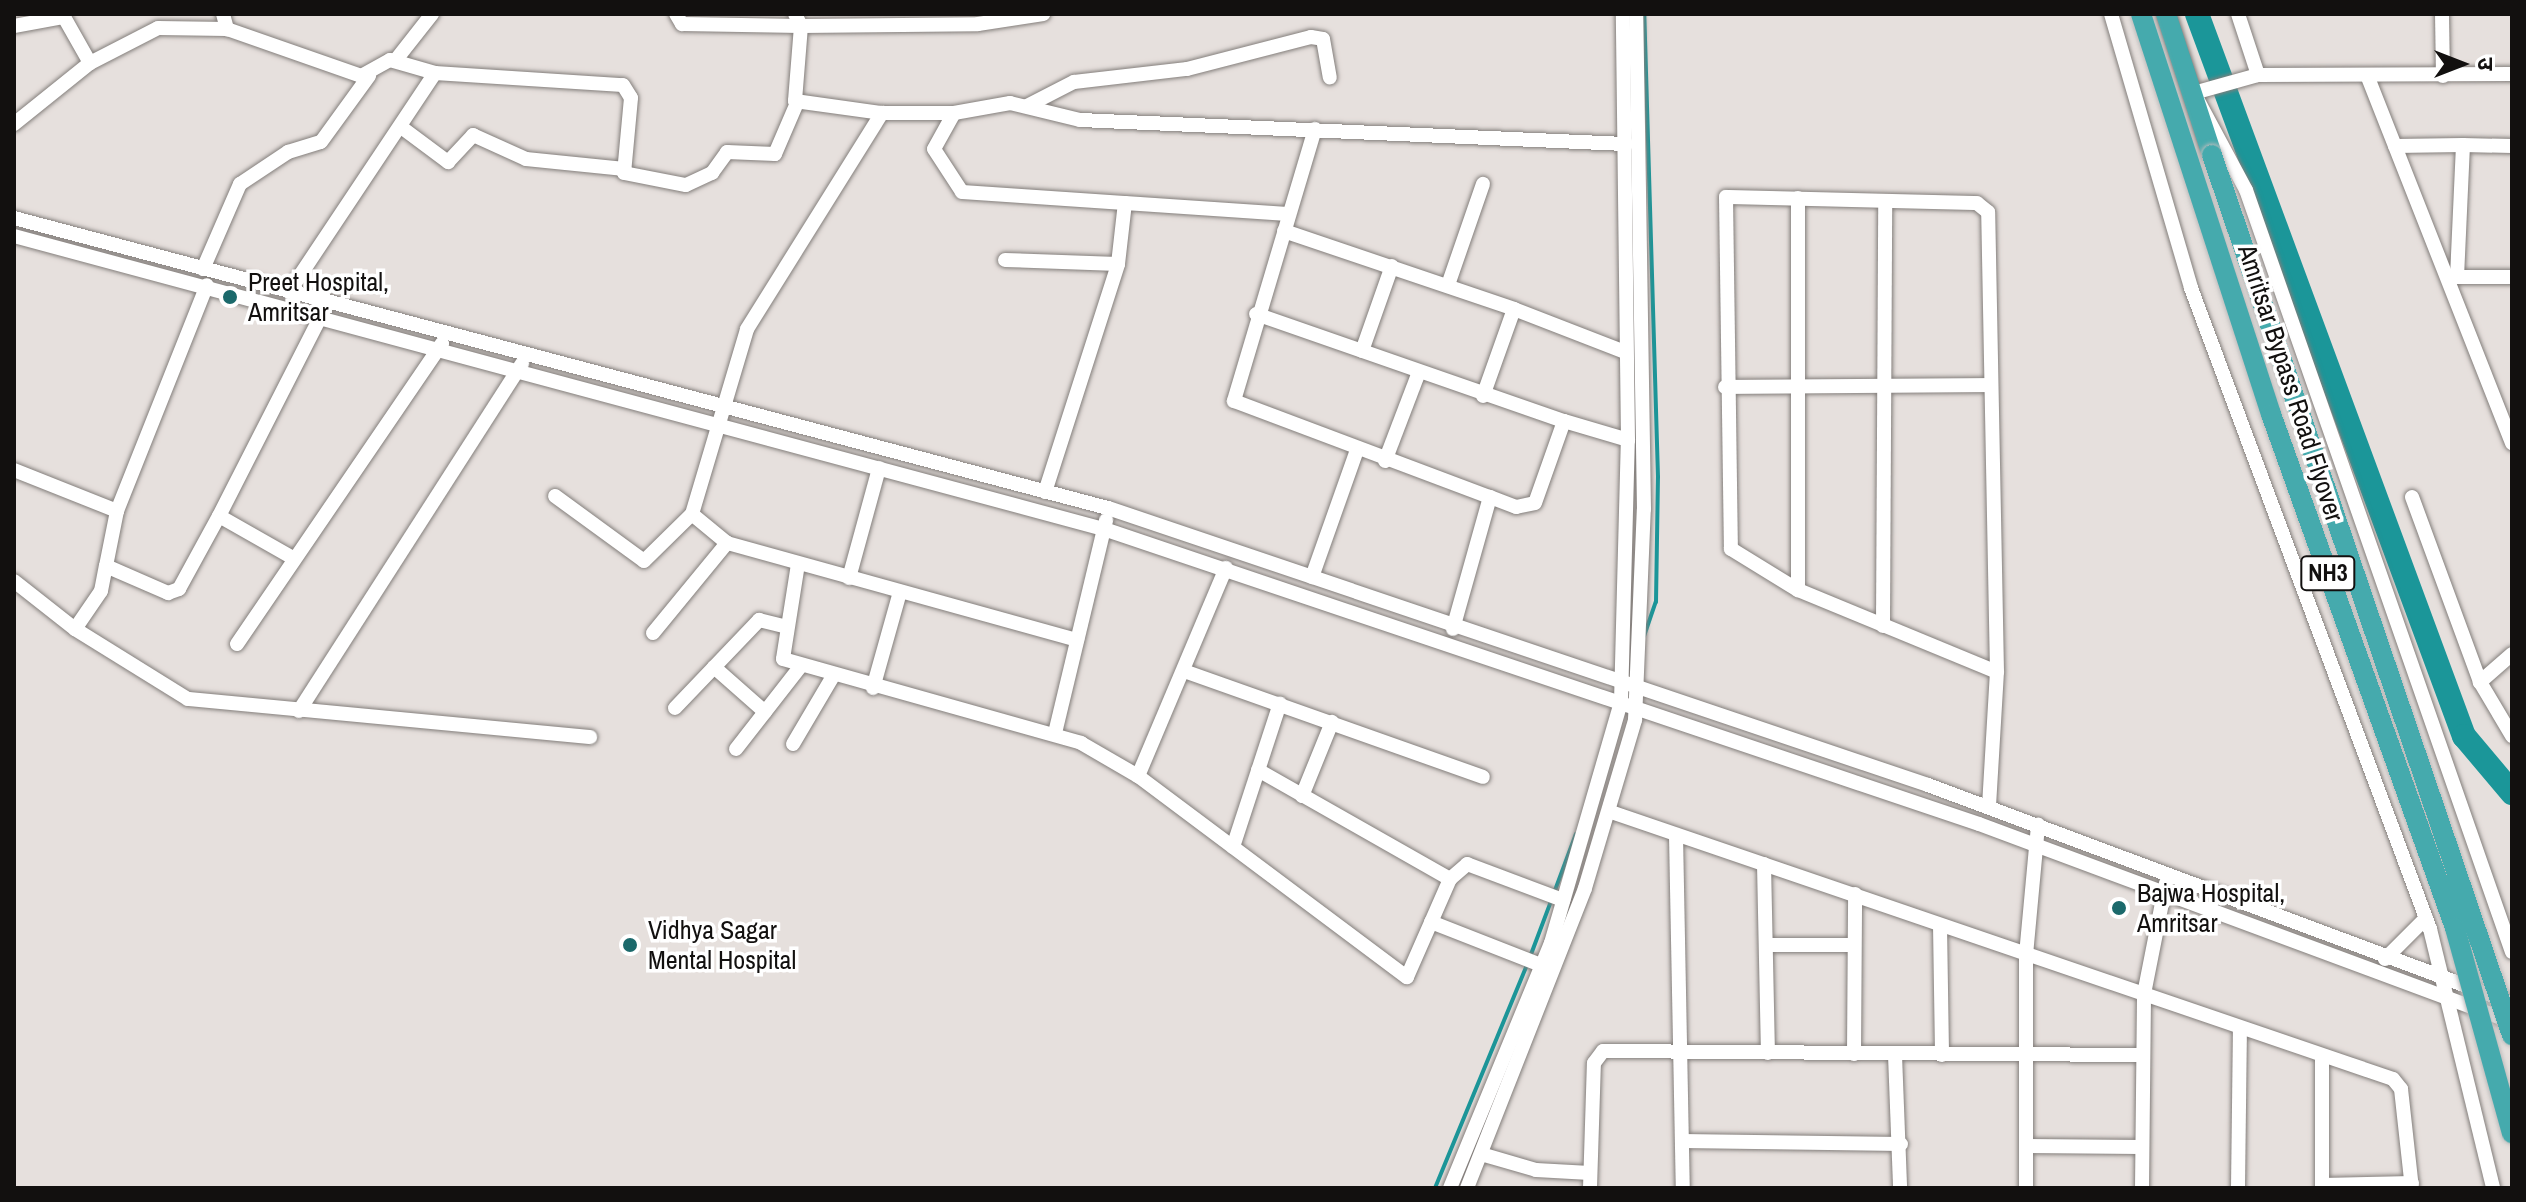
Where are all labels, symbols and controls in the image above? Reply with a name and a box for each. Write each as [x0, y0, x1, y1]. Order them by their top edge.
north arrow [2422, 24, 2502, 104]
text: उ [2471, 58, 2501, 70]
street label: Amritsar Bypass Road Flyover [2231, 241, 2351, 525]
place label: Preet Hospital, Amritsar [248, 266, 389, 328]
marker: Preet Hospital, Amritsar [219, 286, 241, 308]
road number: NH3 [2300, 553, 2356, 593]
place label: Bajwa Hospital, Amritsar [2137, 877, 2285, 938]
marker: Bajwa Hospital, Amritsar [2108, 897, 2130, 919]
place label: Vidhya Sagar Mental Hospital [648, 914, 796, 976]
marker: Vidhya Sagar Mental Hospital [619, 934, 641, 956]

